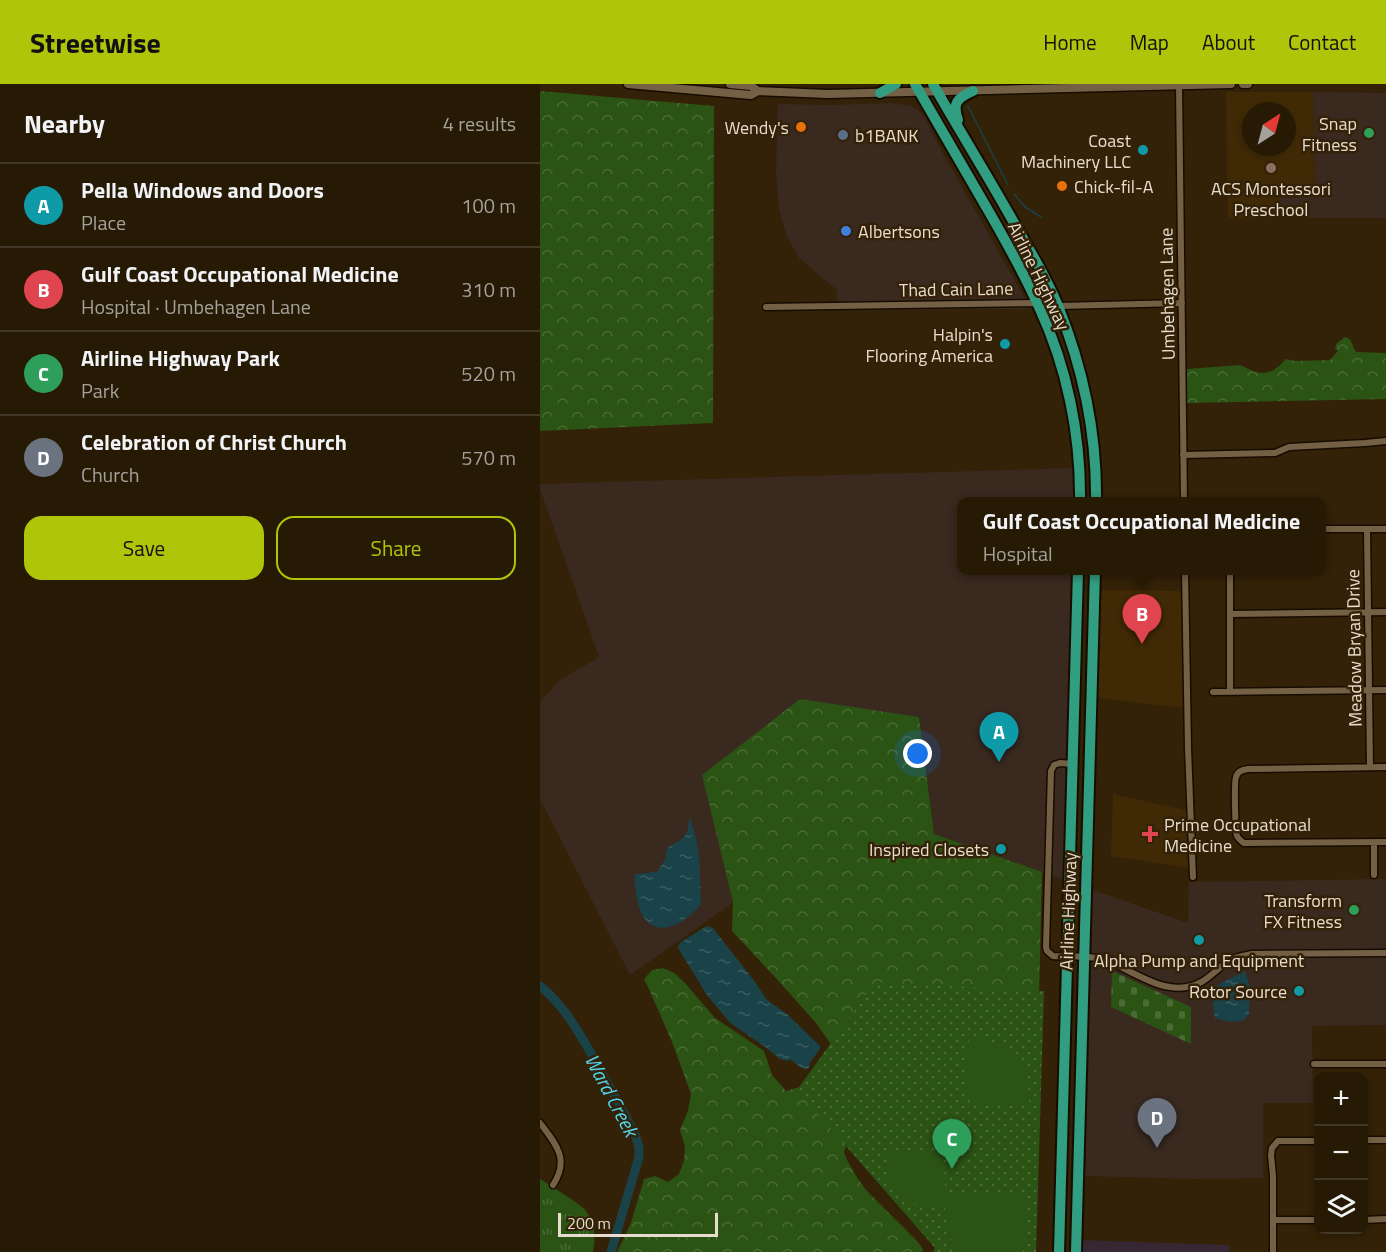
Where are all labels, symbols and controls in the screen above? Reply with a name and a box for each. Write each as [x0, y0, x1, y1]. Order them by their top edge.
text: Streetwise [30, 21, 161, 64]
text: Home [1043, 26, 1097, 58]
text: Map [1130, 26, 1169, 58]
text: About [1202, 26, 1255, 58]
text: Contact [1288, 26, 1356, 58]
north arrow [1242, 102, 1296, 156]
text: Nearby [24, 104, 105, 143]
text: 4 results [443, 108, 516, 139]
place label: Snap Fitness [1302, 110, 1357, 158]
place label: Wendy's [724, 114, 789, 141]
marker: Wendy's [794, 120, 808, 134]
place label: b1BANK [855, 122, 919, 149]
marker: Snap Fitness [1362, 126, 1376, 140]
place label: Coast Machinery LLC [1021, 127, 1132, 175]
marker: b1BANK [836, 128, 850, 142]
marker: Coast Machinery LLC [1136, 143, 1150, 157]
marker: ACS Montessori Preschool [1264, 161, 1278, 175]
text: Pella Windows and Doors [81, 173, 324, 207]
place label: Chick-fil-A [1074, 173, 1154, 200]
place label: ACS Montessori Preschool [1211, 175, 1331, 223]
marker: Chick-fil-A [1055, 179, 1069, 193]
text: A [37, 190, 50, 221]
text: 100 m [461, 190, 516, 221]
text: Place [81, 207, 126, 238]
street label: Airline Highway [1001, 217, 1077, 335]
place label: Albertsons [858, 218, 940, 245]
marker: Albertsons [839, 224, 853, 238]
street label: Umbehagen Lane [1152, 228, 1182, 360]
text: Gulf Coast Occupational Medicine [81, 257, 399, 291]
text: B [37, 274, 50, 305]
text: 310 m [461, 274, 516, 305]
street label: Thad Cain Lane [899, 275, 1013, 303]
text: Hospital · Umbehagen Lane [81, 291, 311, 322]
place label: Halpin's Flooring America [865, 321, 993, 369]
marker: Halpin's Flooring America [998, 337, 1012, 351]
text: Airline Highway Park [81, 341, 280, 375]
text: C [38, 358, 49, 389]
text: 520 m [461, 358, 516, 389]
text: Park [81, 375, 119, 406]
text: Celebration of Christ Church [81, 425, 347, 459]
text: D [37, 442, 50, 473]
text: 570 m [461, 442, 516, 473]
text: Church [81, 459, 139, 490]
popup [957, 497, 1326, 575]
text: Gulf Coast Occupational Medicine [983, 504, 1300, 538]
button: Save [24, 516, 264, 580]
button: Share [276, 516, 516, 580]
text: Hospital [983, 538, 1053, 569]
street label: Meadow Bryan Drive [1339, 569, 1369, 727]
pin: B [1122, 594, 1162, 644]
pin: A [980, 712, 1018, 762]
your location [903, 739, 932, 768]
place label: Prime Occupational Medicine [1164, 811, 1311, 859]
marker: Prime Occupational Medicine [1141, 825, 1159, 843]
place label: Inspired Closets [869, 836, 989, 863]
marker: Inspired Closets [994, 842, 1008, 856]
street label: Airline Highway [1052, 851, 1084, 970]
place label: Transform FX Fitness [1263, 887, 1342, 935]
marker: Transform FX Fitness [1347, 903, 1361, 917]
marker: Alpha Pump and Equipment [1192, 933, 1206, 947]
place label: Alpha Pump and Equipment [1094, 947, 1305, 974]
place label: Rotor Source [1189, 978, 1287, 1005]
marker: Rotor Source [1292, 984, 1306, 998]
water label: Ward Creek [577, 1048, 648, 1144]
map controls [1314, 1072, 1368, 1234]
button: + [1314, 1072, 1368, 1126]
pin: D [1138, 1098, 1176, 1148]
pin: C [932, 1120, 972, 1169]
button: − [1314, 1126, 1368, 1180]
button: layers [1314, 1180, 1368, 1234]
scale bar [558, 1210, 718, 1238]
text: 200 m [567, 1211, 611, 1235]

